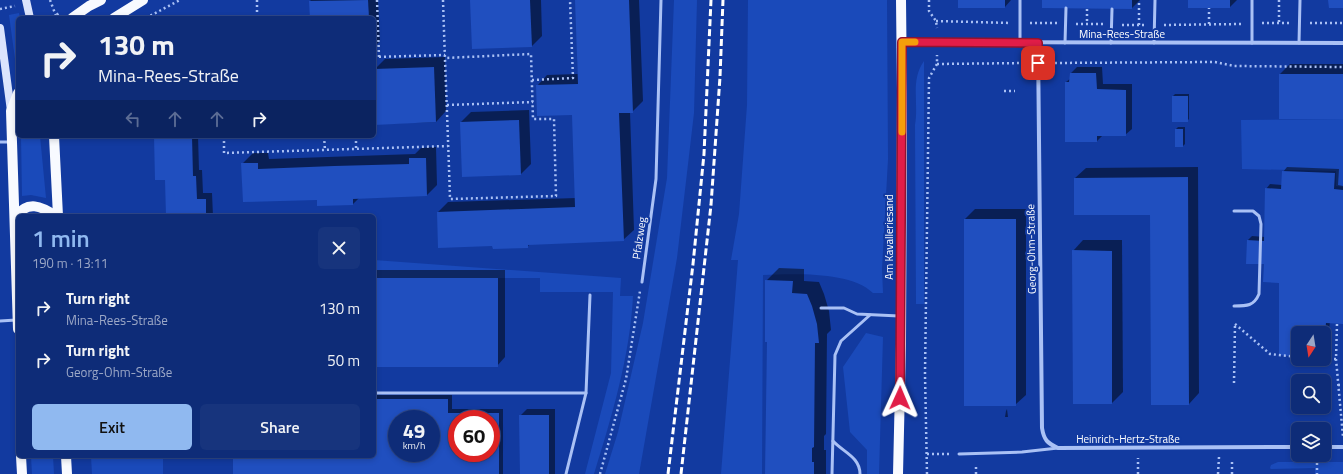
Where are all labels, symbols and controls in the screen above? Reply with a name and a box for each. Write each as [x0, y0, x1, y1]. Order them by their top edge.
text: 130 m [98, 23, 175, 66]
street label: Mina-Rees-Straße [1079, 26, 1165, 42]
icon: right [32, 32, 84, 84]
pin [1021, 46, 1055, 80]
icon: arrive [1027, 52, 1049, 74]
text: Mina-Rees-Straße [98, 62, 239, 89]
icon: left [122, 108, 144, 130]
icon: ahead [164, 108, 186, 130]
icon: ahead [206, 108, 228, 130]
icon: right [248, 108, 270, 130]
street label: Am Kavalleriesand [881, 194, 897, 280]
street label: Georg-Ohm-Straße [1022, 203, 1040, 294]
street label: Pfalzweg [628, 215, 650, 260]
text: 1 min [32, 220, 90, 256]
button: close [318, 227, 360, 269]
text: 190 m · 13:11 [32, 253, 108, 273]
text: Turn right [66, 287, 130, 310]
icon: right [32, 297, 54, 319]
text: 130 m [319, 297, 360, 320]
text: Mina-Rees-Straße [66, 310, 168, 330]
north arrow [1291, 326, 1331, 366]
map controls [1291, 326, 1331, 462]
text: Turn right [66, 339, 130, 362]
icon: right [32, 349, 54, 371]
text: 50 m [327, 349, 360, 372]
text: Georg-Ohm-Straße [66, 362, 172, 382]
button: search [1291, 374, 1331, 414]
position arrow [879, 377, 921, 419]
button: Exit [32, 404, 192, 450]
button: Share [200, 404, 360, 450]
speed limit sign: 60 [448, 410, 500, 462]
text: 49 [403, 415, 425, 446]
button: layers [1291, 422, 1331, 462]
street label: Heinrich-Hertz-Straße [1076, 431, 1180, 447]
text: km/h [403, 438, 425, 453]

